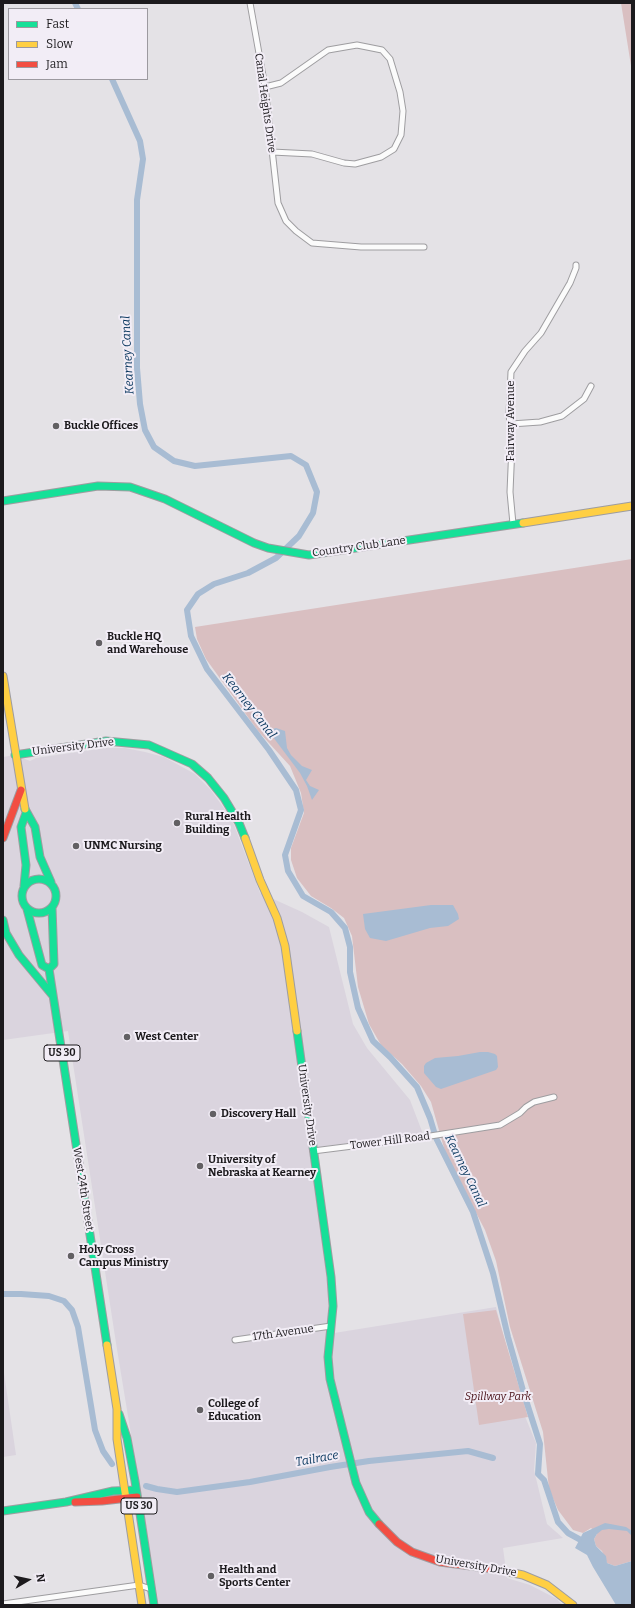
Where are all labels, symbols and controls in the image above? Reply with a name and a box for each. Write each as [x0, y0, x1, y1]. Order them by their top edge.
legend [8, 8, 148, 80]
text: Fast [46, 17, 69, 31]
text: Slow [46, 37, 73, 51]
street label: Canal Heights Drive [251, 52, 279, 154]
text: Jam [46, 57, 68, 71]
water label: Kearney Canal [119, 315, 137, 395]
street label: Fairway Avenue [504, 380, 518, 462]
place label: Buckle Offices [64, 419, 138, 433]
marker: Buckle Offices [51, 421, 61, 431]
street label: Country Club Lane [311, 534, 407, 560]
place label: Buckle HQ and Warehouse [107, 630, 188, 656]
marker: Buckle HQ and Warehouse [94, 638, 104, 648]
water label: Kearney Canal [219, 670, 279, 742]
street label: University Drive [31, 735, 115, 759]
place label: Rural Health Building [185, 810, 251, 836]
marker: Rural Health Building [172, 818, 182, 828]
place label: UNMC Nursing [84, 839, 162, 853]
marker: UNMC Nursing [71, 841, 81, 851]
place label: West Center [135, 1030, 198, 1044]
marker: West Center [122, 1032, 132, 1042]
road number: US 30 [44, 1045, 80, 1061]
street label: University Drive [295, 1063, 319, 1147]
place label: Discovery Hall [221, 1107, 296, 1121]
marker: Discovery Hall [208, 1109, 218, 1119]
street label: Tower Hill Road [349, 1130, 431, 1152]
water label: Kearney Canal [441, 1132, 489, 1210]
street label: West 24th Street [70, 1146, 96, 1232]
place label: University of Nebraska at Kearney [208, 1153, 316, 1179]
marker: University of Nebraska at Kearney [195, 1161, 205, 1171]
place label: Holy Cross Campus Ministry [79, 1243, 168, 1269]
marker: Holy Cross Campus Ministry [66, 1251, 76, 1261]
street label: 17th Avenue [252, 1322, 314, 1344]
park label: Spillway Park [465, 1390, 531, 1404]
place label: College of Education [208, 1397, 261, 1423]
marker: College of Education [195, 1405, 205, 1415]
water label: Tailrace [294, 1448, 340, 1470]
road number: US 30 [121, 1498, 157, 1514]
street label: University Drive [434, 1552, 518, 1580]
north arrow [8, 1560, 48, 1600]
place label: Health and Sports Center [219, 1563, 290, 1589]
marker: Health and Sports Center [206, 1571, 216, 1581]
text: N [33, 1573, 47, 1583]

